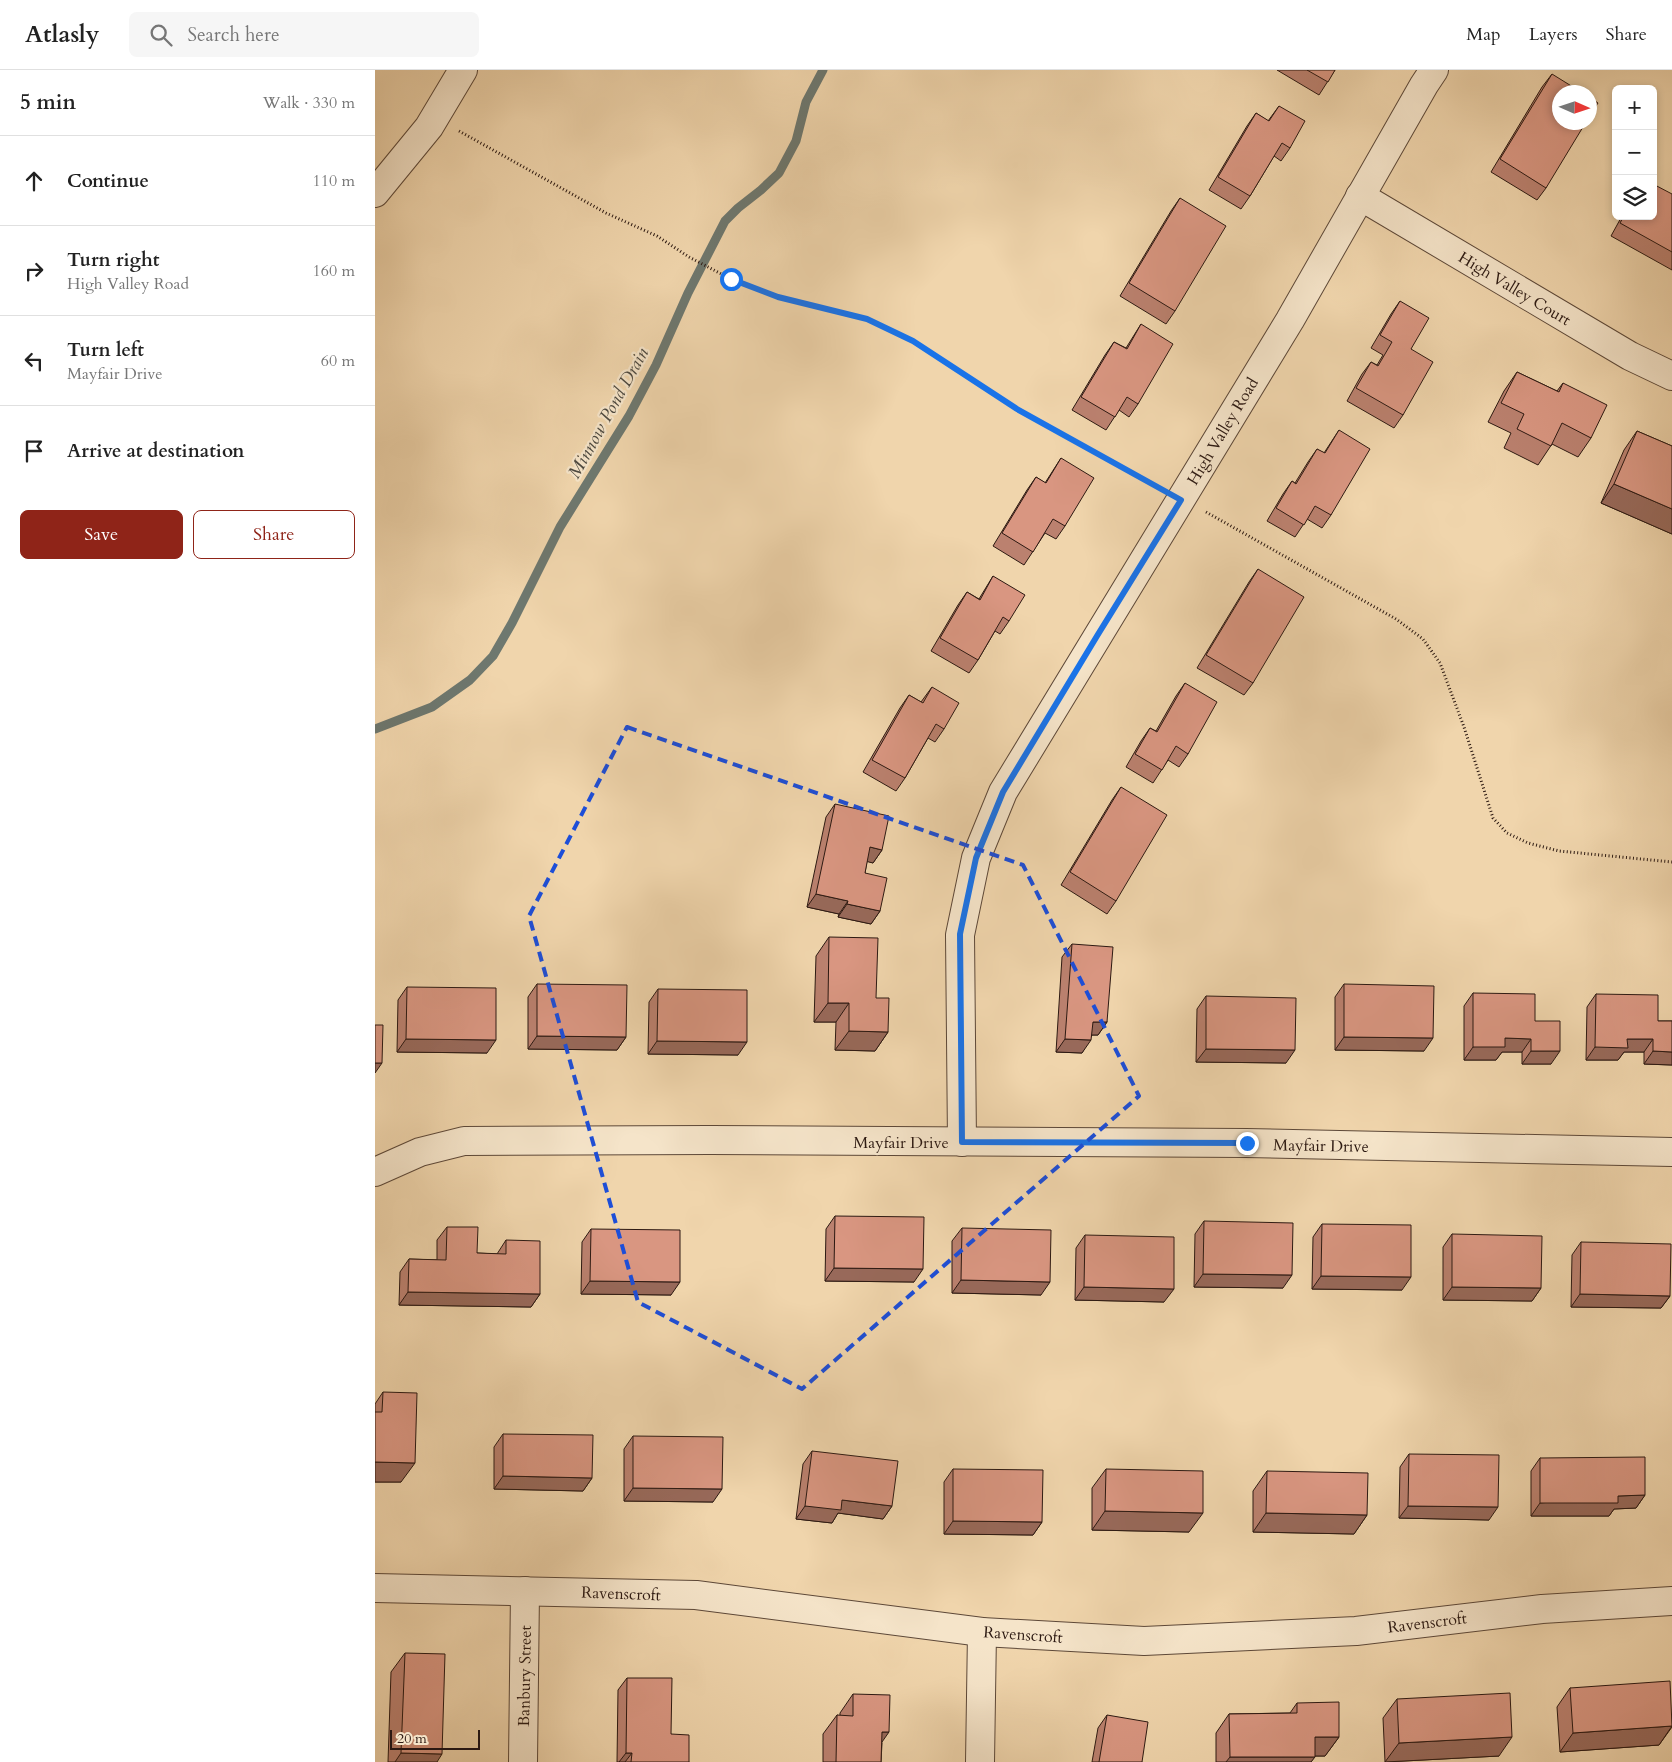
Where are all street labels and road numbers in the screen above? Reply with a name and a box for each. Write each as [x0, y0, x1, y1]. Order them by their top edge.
street label: High Valley Court [1454, 247, 1575, 331]
street label: High Valley Road [1182, 373, 1264, 489]
street label: Mayfair Drive [853, 1132, 949, 1154]
street label: Mayfair Drive [1273, 1134, 1369, 1158]
street label: Ravenscroft [581, 1582, 661, 1606]
street label: Ravenscroft [1386, 1607, 1468, 1639]
street label: Ravenscroft [983, 1621, 1063, 1649]
street label: Banbury Street [513, 1625, 537, 1727]

